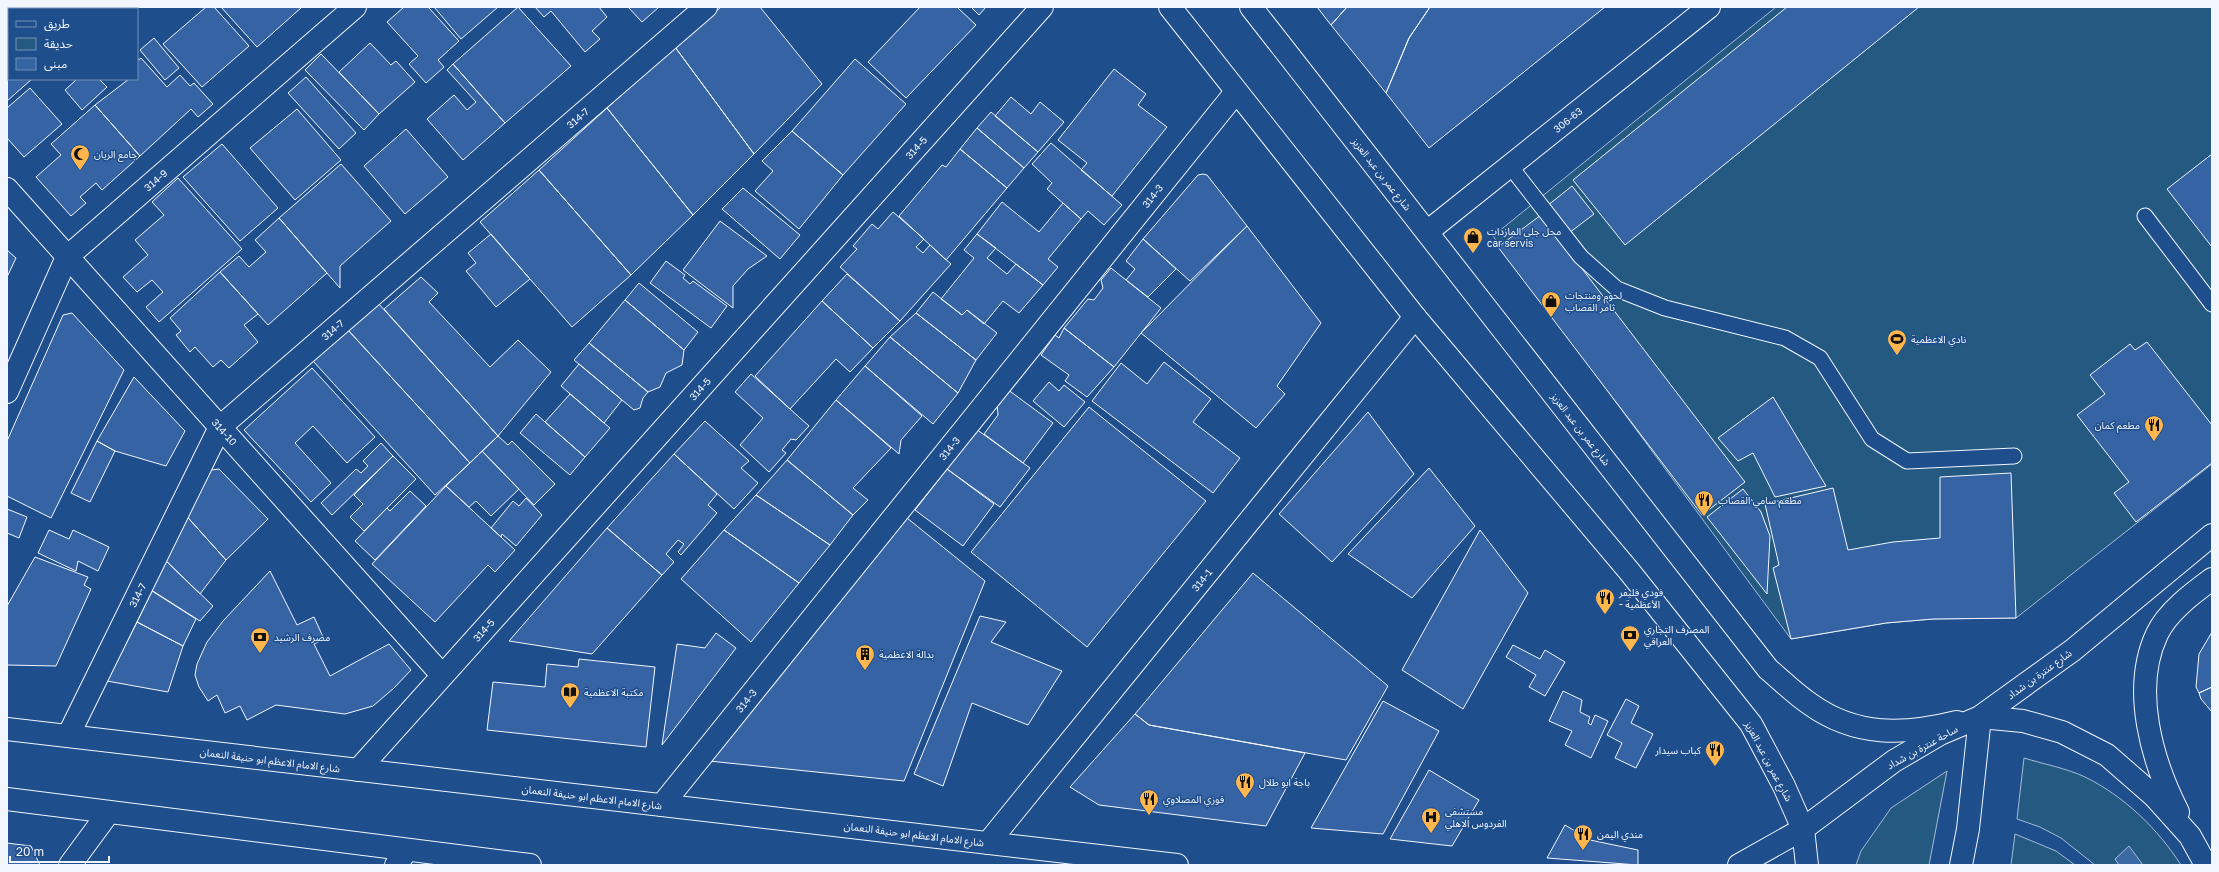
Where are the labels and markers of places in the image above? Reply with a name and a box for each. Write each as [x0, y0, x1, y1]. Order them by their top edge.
mosque icon: جامع الريان [69, 143, 91, 171]
place label: جامع الريان [94, 148, 137, 162]
place label: محل جلي المازدات car servis [1487, 225, 1561, 249]
shop icon: محل جلي المازدات car servis [1462, 226, 1484, 254]
place label: لحوم ومنتجات ثامر القصاب [1565, 289, 1623, 314]
shop icon: لحوم ومنتجات ثامر القصاب [1540, 290, 1562, 318]
sports icon: نادي الاعظمية [1886, 328, 1908, 356]
place label: نادي الاعظمية [1911, 333, 1966, 347]
restaurant icon: مطعم كمان [2143, 414, 2165, 442]
place label: مطعم كمان [2095, 419, 2140, 433]
restaurant icon: مطعم سامي القصاب [1693, 489, 1715, 517]
place label: مطعم سامي القصاب [1718, 494, 1802, 508]
place label: فودي فليفر - الأعظمية [1618, 586, 1664, 610]
restaurant icon: فودي فليفر - الأعظمية [1594, 587, 1616, 615]
place label: المصرف التجاري العراقي [1644, 623, 1710, 649]
bank icon: المصرف التجاري العراقي [1619, 624, 1641, 652]
bank icon: مصرف الرشيد [249, 626, 271, 654]
place label: مصرف الرشيد [274, 631, 330, 644]
building icon: بدالة الاعظمية [854, 643, 876, 671]
place label: بدالة الاعظمية [879, 648, 934, 660]
library icon: مكتبة الاعظمية [559, 681, 581, 709]
place label: مكتبة الاعظمية [584, 686, 644, 698]
restaurant icon: كباب سيدار [1704, 739, 1726, 767]
place label: كباب سيدار [1654, 744, 1702, 757]
restaurant icon: باجة ابو طلال [1234, 771, 1256, 799]
place label: باجة ابو طلال [1259, 776, 1310, 789]
restaurant icon: قوزي المصلاوي [1138, 788, 1160, 816]
place label: قوزي المصلاوي [1163, 793, 1225, 807]
place label: مستشفى الفردوس الاهلي [1445, 805, 1507, 831]
hospital icon: مستشفى الفردوس الاهلي [1420, 806, 1442, 834]
restaurant icon: مندي اليمن [1572, 823, 1594, 851]
place label: مندي اليمن [1597, 828, 1643, 842]

